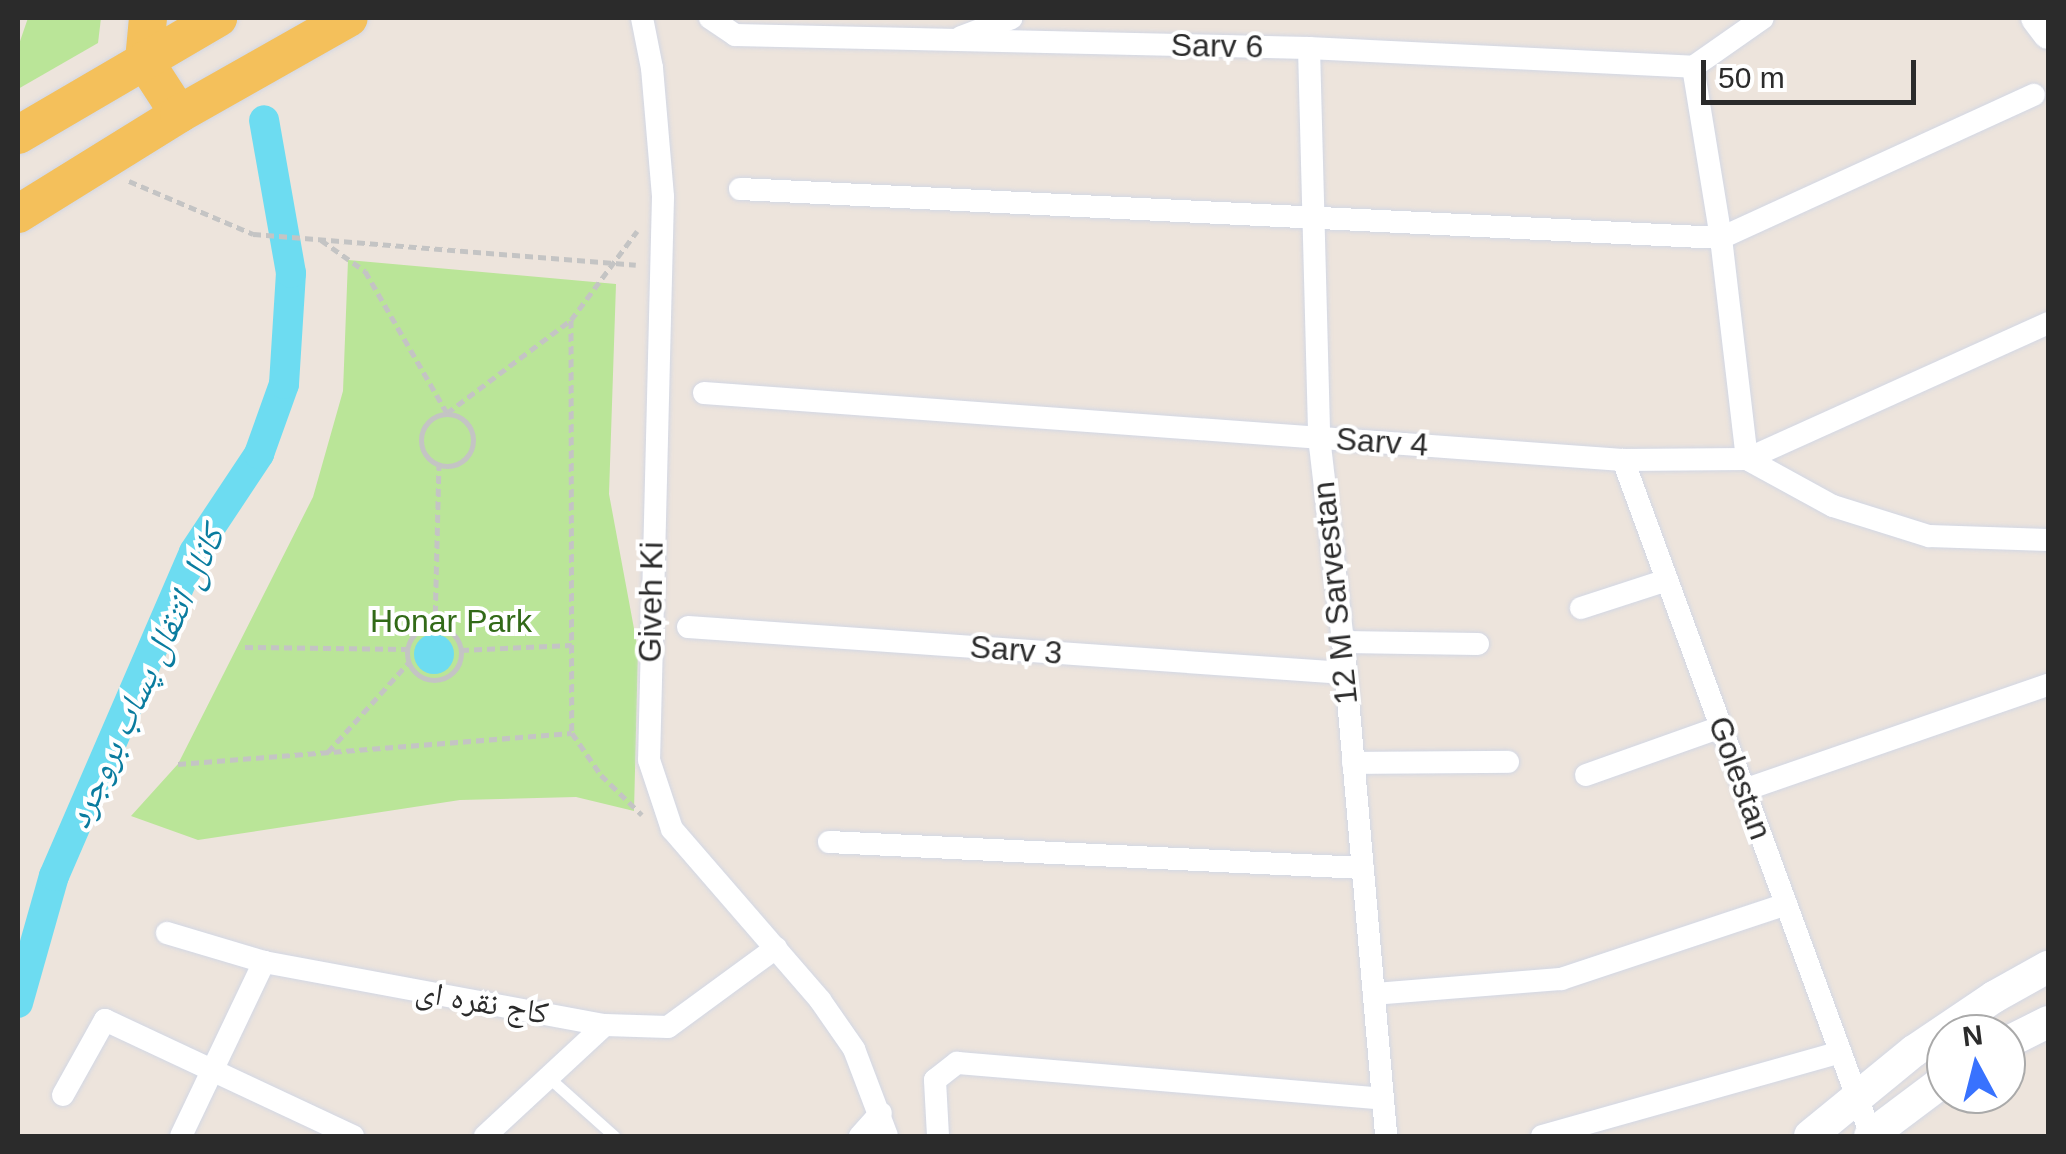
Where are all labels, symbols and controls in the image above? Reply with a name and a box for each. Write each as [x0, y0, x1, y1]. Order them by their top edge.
street label: Sarv 6 [1170, 26, 1264, 66]
scale bar [1706, 40, 1921, 102]
text: 50 m [1718, 61, 1785, 94]
street label: Sarv 4 [1335, 420, 1429, 464]
street label: 12 M Sarvestan [1304, 480, 1366, 706]
water label: کانال انتقال پساب بروجرد [57, 520, 233, 834]
street label: Giveh Ki [631, 541, 671, 663]
park label: Honar Park [370, 602, 532, 640]
street label: Sarv 3 [969, 628, 1063, 672]
street label: Golestan [1700, 711, 1780, 845]
street label: کاج نقره ای [413, 971, 551, 1033]
north arrow [1926, 1014, 2026, 1114]
text: N [1961, 1019, 1984, 1052]

